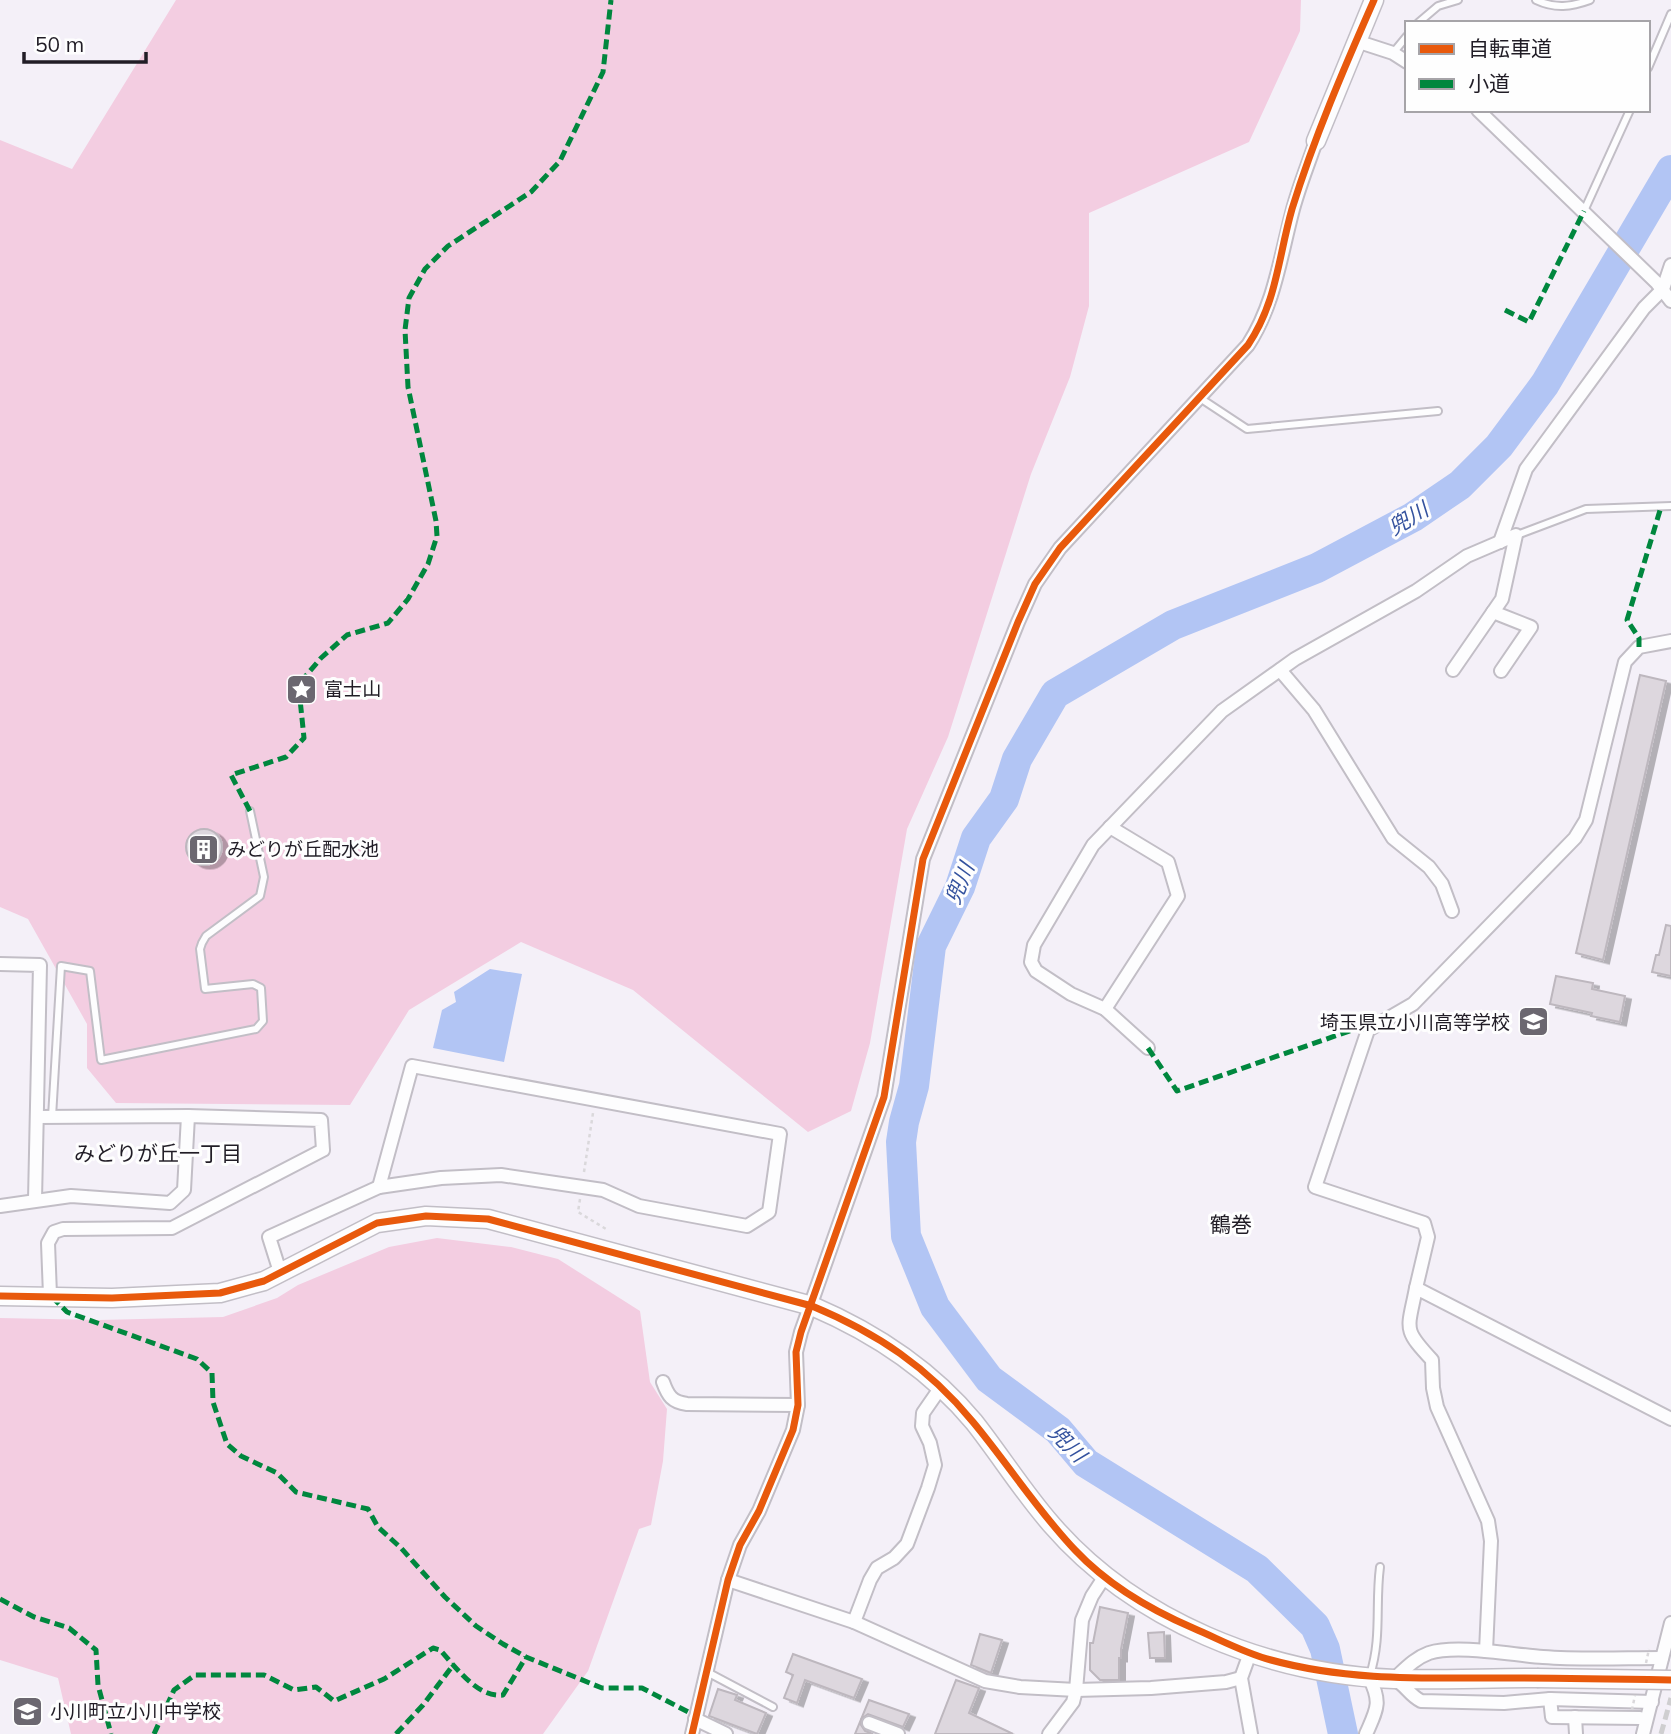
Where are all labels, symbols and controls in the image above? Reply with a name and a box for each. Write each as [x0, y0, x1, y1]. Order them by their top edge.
scale bar [24, 21, 147, 65]
legend [1405, 21, 1650, 112]
text: 50 m [35, 31, 84, 57]
text: 自転車道 [1468, 35, 1552, 61]
text: 小道 [1468, 70, 1510, 96]
water label: 兜川 [1383, 495, 1434, 540]
place icon: 富士山 [284, 672, 318, 706]
place label: 富士山 [324, 677, 381, 701]
building icon: みどりが丘配水池 [187, 832, 221, 866]
place label: みどりが丘配水池 [227, 837, 379, 861]
water label: 兜川 [939, 857, 980, 907]
school or university icon: 埼玉県立小川高等学校 [1516, 1005, 1550, 1039]
place label: 埼玉県立小川高等学校 [1320, 1010, 1510, 1034]
district label: みどりが丘一丁目 [74, 1140, 242, 1166]
district label: 鶴巻 [1210, 1211, 1252, 1237]
water label: 兜川 [1044, 1419, 1093, 1468]
school or university icon: 小川町立小川中学校 [10, 1694, 44, 1728]
place label: 小川町立小川中学校 [50, 1699, 221, 1723]

